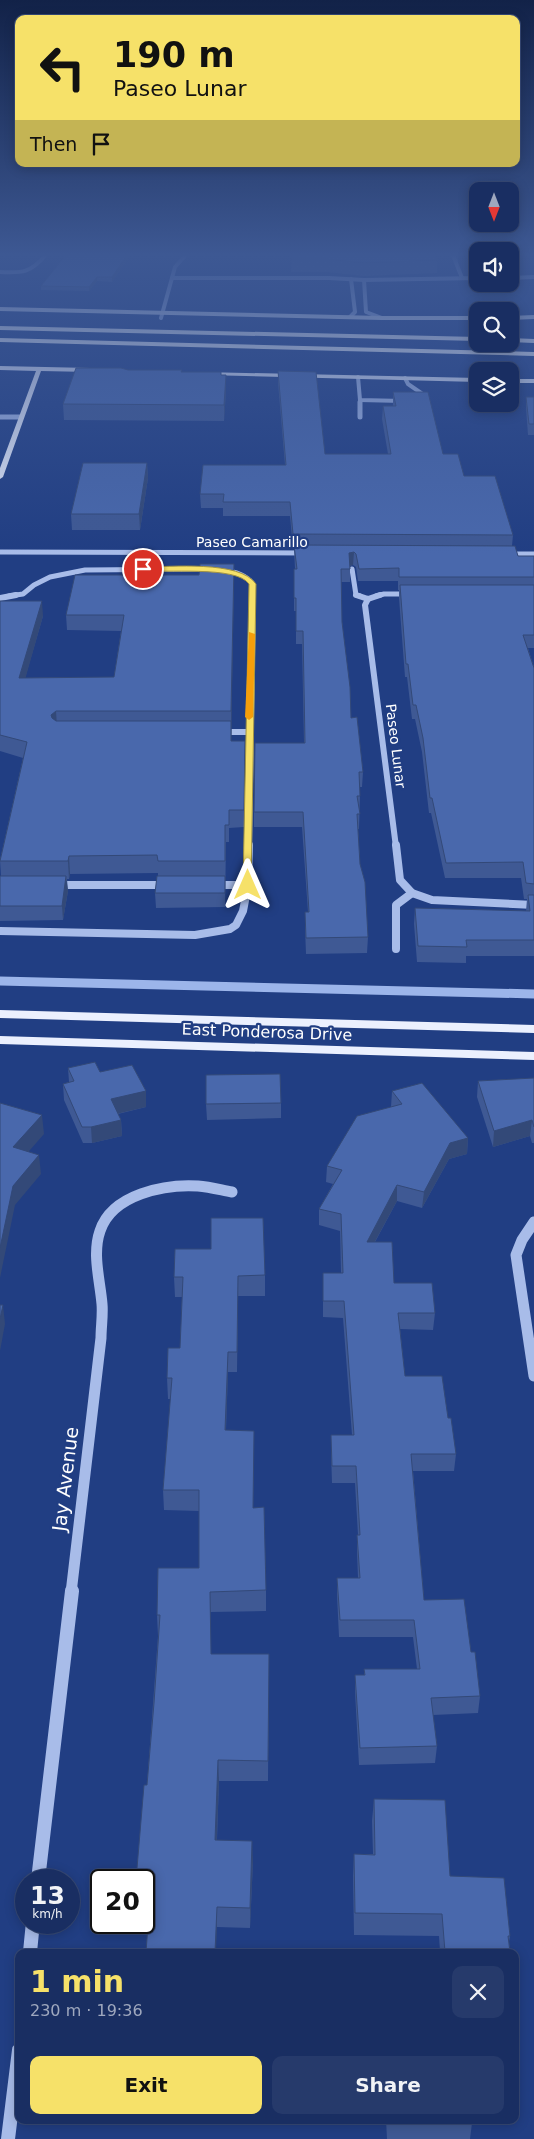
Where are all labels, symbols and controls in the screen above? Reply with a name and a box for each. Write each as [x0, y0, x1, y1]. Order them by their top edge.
icon: left [30, 35, 95, 100]
text: 190 m [113, 35, 235, 75]
text: Paseo Lunar [113, 76, 247, 101]
icon: arrive [87, 130, 115, 158]
text: Then [30, 133, 77, 155]
north arrow [469, 182, 519, 232]
map controls [469, 182, 519, 412]
button: sound [469, 242, 519, 292]
button: search [469, 302, 519, 352]
button: layers [469, 362, 519, 412]
street label: Paseo Camarillo [196, 534, 308, 550]
pin [122, 548, 164, 590]
icon: arrive [129, 555, 157, 583]
street label: Paseo Lunar [383, 703, 409, 789]
position arrow [221, 858, 273, 910]
street label: East Ponderosa Drive [181, 1020, 353, 1044]
street label: Jay Avenue [48, 1425, 82, 1534]
speed limit sign: 20 [90, 1869, 155, 1934]
text: 13 [30, 1881, 65, 1910]
text: km/h [32, 1907, 63, 1921]
text: 1 min [30, 1964, 124, 1999]
button: close [452, 1966, 504, 2018]
text: 230 m · 19:36 [30, 2001, 143, 2020]
button: Exit [30, 2056, 262, 2114]
button: Share [272, 2056, 504, 2114]

